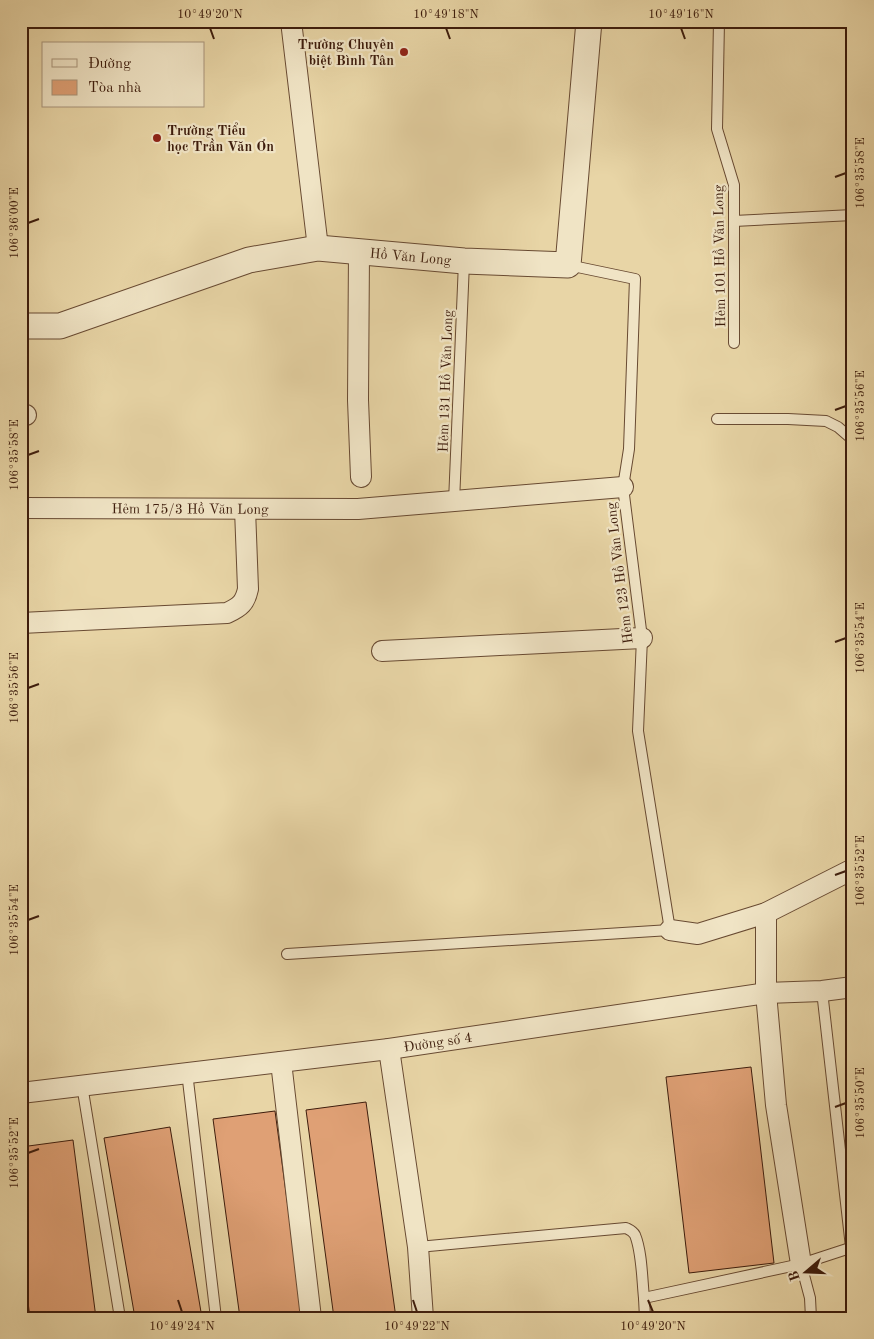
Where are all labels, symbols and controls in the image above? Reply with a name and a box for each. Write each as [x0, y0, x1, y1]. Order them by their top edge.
text: 10°49'20"N [177, 9, 243, 21]
text: 10°49'18"N [413, 9, 479, 21]
text: 10°49'16"N [648, 9, 714, 21]
place label: Trường Chuyên biệt Bình Tân [297, 38, 394, 68]
legend [42, 42, 205, 108]
marker: Trường Chuyên biệt Bình Tân [398, 46, 410, 58]
text: Đường [88, 57, 131, 72]
text: Tòa nhà [88, 81, 142, 96]
place label: Trường Tiểu học Trần Văn Ơn [167, 122, 274, 154]
marker: Trường Tiểu học Trần Văn Ơn [151, 132, 163, 144]
text: 106°35'58"E [854, 137, 867, 209]
street label: Hẻm 101 Hồ Văn Long [710, 184, 728, 327]
text: 106°36'00"E [9, 187, 21, 259]
street label: Hồ Văn Long [369, 246, 452, 268]
street label: Hẻm 131 Hồ Văn Long [435, 309, 455, 453]
text: 106°35'56"E [854, 370, 867, 442]
text: 106°35'58"E [8, 419, 21, 491]
street label: Hẻm 175/3 Hồ Văn Long [111, 501, 269, 517]
street label: Hẻm 123 Hồ Văn Long [602, 501, 636, 645]
text: 106°35'54"E [854, 602, 867, 674]
text: 106°35'56"E [8, 652, 21, 724]
text: 106°35'52"E [854, 835, 867, 907]
text: 106°35'54"E [8, 884, 21, 956]
street label: Đường số 4 [403, 1031, 473, 1055]
text: 106°35'50"E [854, 1067, 867, 1139]
text: 106°35'52"E [8, 1117, 21, 1189]
north arrow [782, 1246, 832, 1296]
text: B [786, 1269, 803, 1283]
text: 10°49'24"N [149, 1321, 215, 1333]
text: 10°49'22"N [384, 1321, 450, 1333]
text: 10°49'20"N [620, 1321, 686, 1333]

